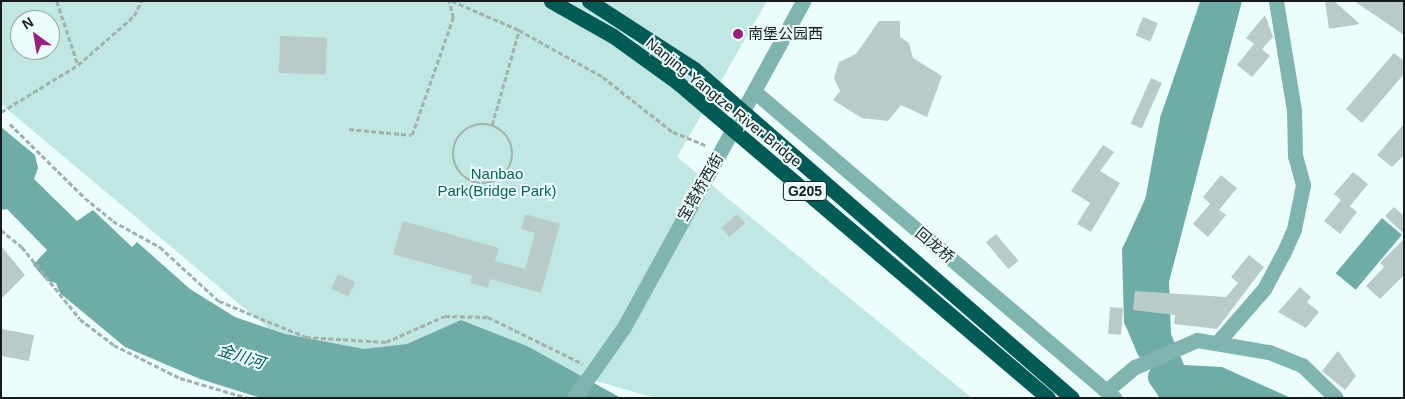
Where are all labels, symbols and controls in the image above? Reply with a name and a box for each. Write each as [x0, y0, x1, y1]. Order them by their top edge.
north arrow [10, 10, 60, 60]
text: N [19, 14, 36, 33]
place label: 南堡公园西 [748, 25, 823, 43]
marker: 南堡公园西 [732, 28, 744, 40]
street label: Nanjing Yangtze River Bridge [642, 33, 806, 171]
street label: 宝塔桥西街 [673, 150, 727, 224]
park label: Nanbao Park(Bridge Park) [437, 164, 557, 199]
road number: G205 [782, 180, 828, 202]
street label: 回龙桥 [912, 224, 958, 266]
water label: 金川河 [215, 340, 267, 374]

